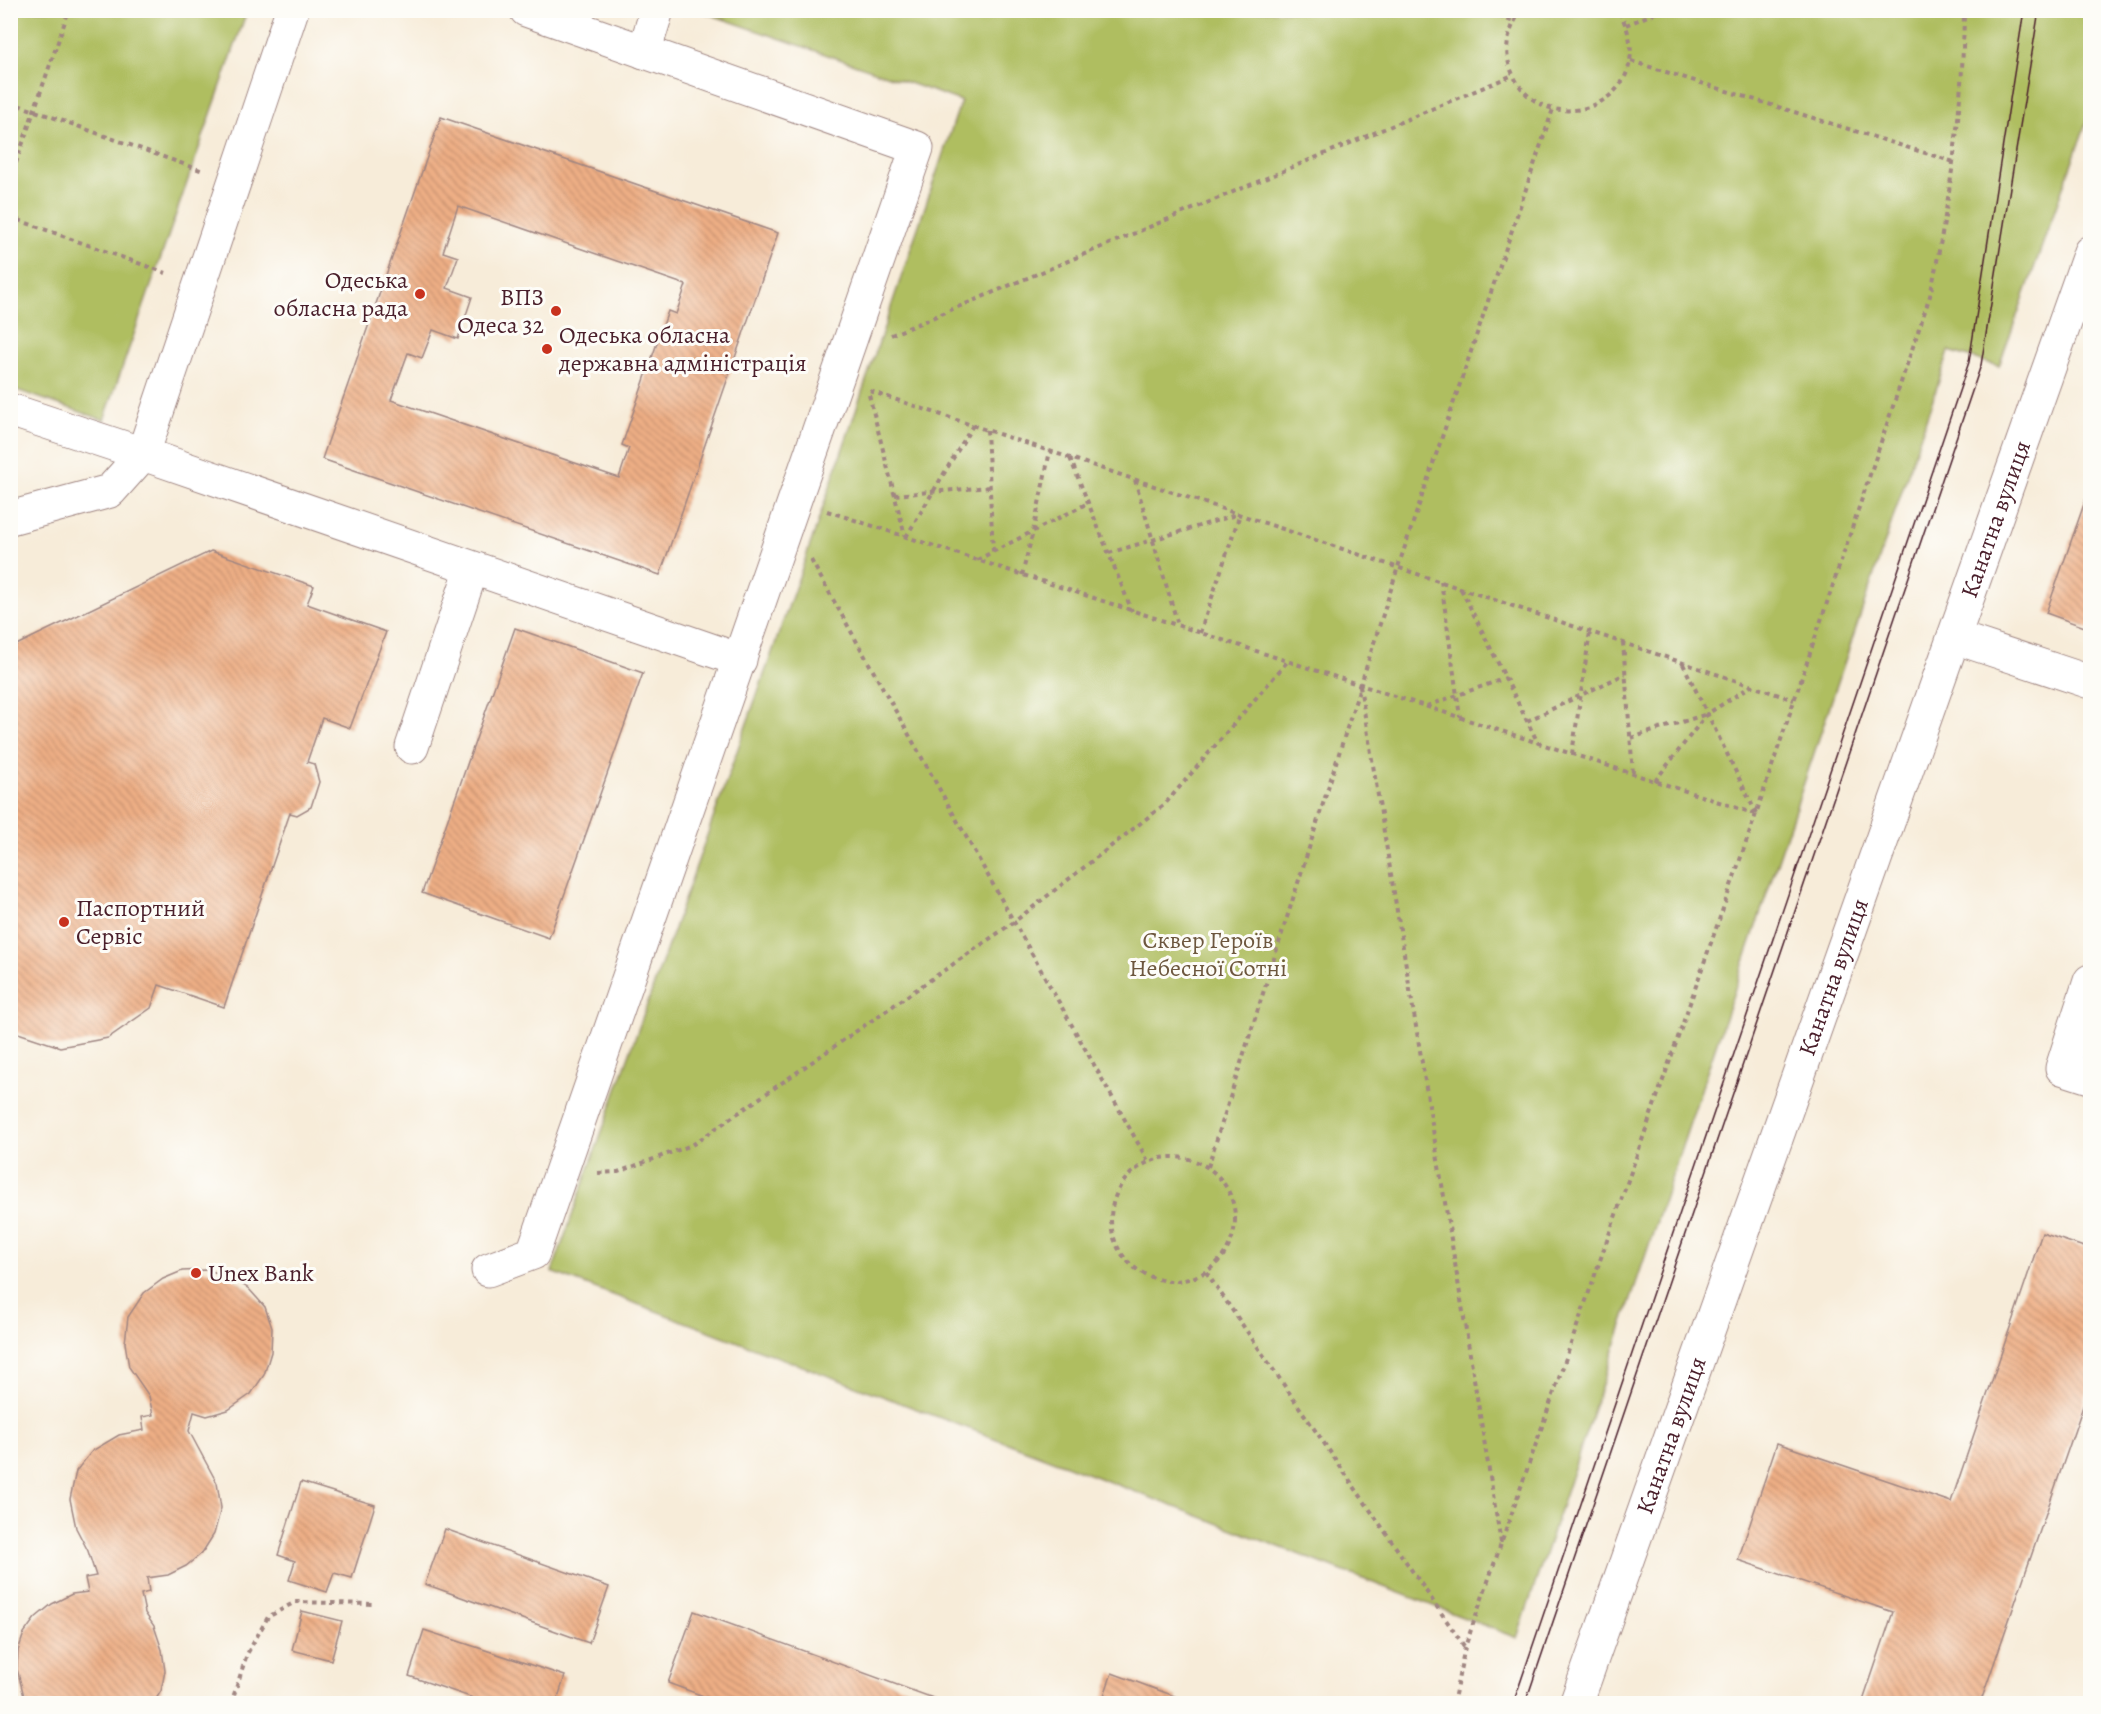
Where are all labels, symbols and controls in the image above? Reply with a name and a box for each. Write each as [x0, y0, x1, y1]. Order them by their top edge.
place label: Одеська обласна рада [274, 264, 408, 324]
place label: ВПЗ Одеса 32 [457, 281, 544, 341]
marker: Одеська обласна рада [413, 287, 427, 301]
marker: ВПЗ Одеса 32 [549, 304, 563, 318]
place label: Одеська обласна державна адміністрація [558, 319, 807, 379]
marker: Одеська обласна державна адміністрація [540, 342, 554, 356]
street label: Канатна вулиця [1953, 436, 2038, 602]
place label: Паспортний Сервіс [76, 892, 205, 952]
street label: Канатна вулиця [1791, 894, 1876, 1060]
marker: Паспортний Сервіс [57, 915, 71, 929]
park label: Сквер Героїв Небесної Сотні [1129, 924, 1287, 984]
place label: Unex Bank [208, 1257, 314, 1289]
marker: Unex Bank [189, 1266, 203, 1280]
street label: Канатна вулиця [1629, 1352, 1714, 1518]

